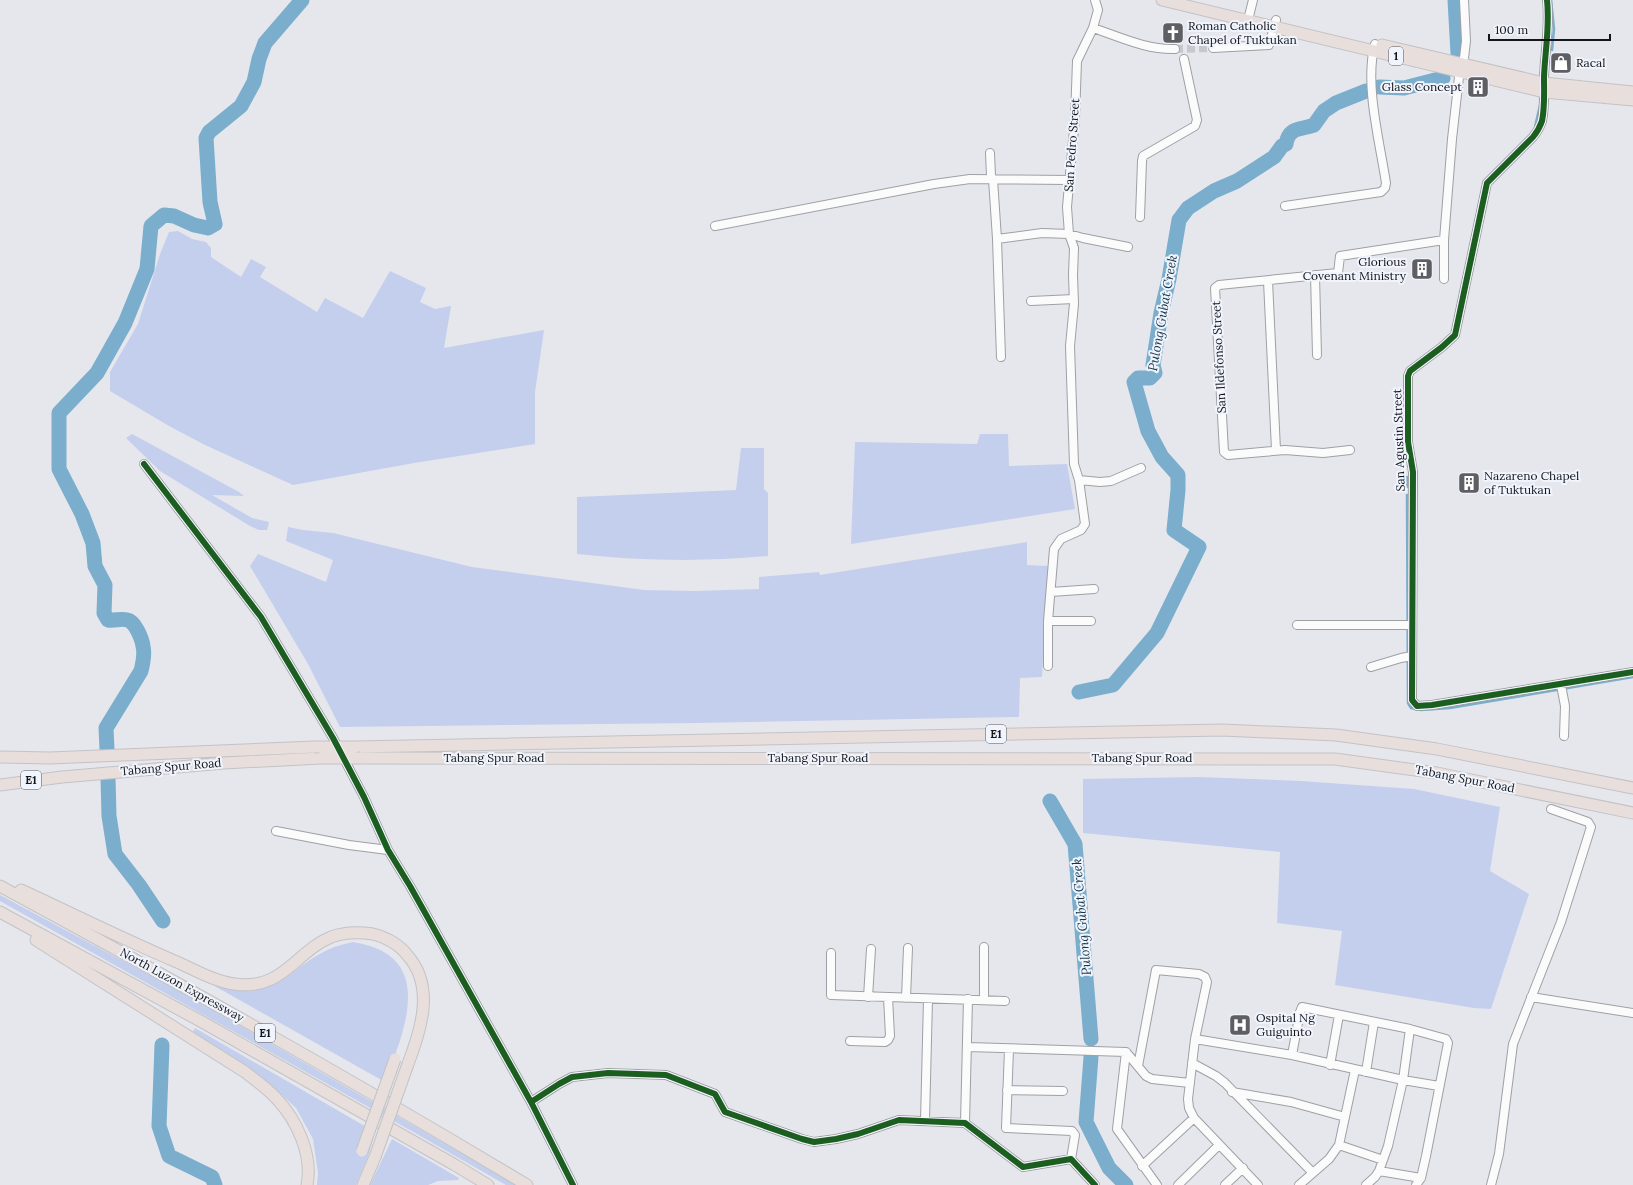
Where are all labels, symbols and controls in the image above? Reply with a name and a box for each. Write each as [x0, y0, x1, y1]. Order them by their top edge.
scale bar [1489, 16, 1610, 42]
place label: Roman Catholic Chapel of Tuktukan [1188, 18, 1297, 47]
church icon: Roman Catholic Chapel of Tuktukan [1160, 20, 1186, 46]
text: 100 m [1495, 22, 1528, 37]
road number: 1 [1389, 47, 1403, 65]
shop icon: Racal [1548, 50, 1574, 76]
place label: Racal [1576, 55, 1606, 70]
building icon: Glass Concept [1465, 74, 1491, 100]
place label: Glass Concept [1382, 79, 1462, 94]
street label: San Pedro Street [1061, 97, 1082, 192]
water label: Pulong Gubat Creek [1144, 254, 1181, 372]
place label: Glorious Covenant Ministry [1303, 254, 1407, 283]
building icon: Glorious Covenant Ministry [1409, 256, 1435, 282]
street label: San Ildefonso Street [1208, 300, 1229, 414]
street label: San Agustin Street [1389, 388, 1408, 492]
place label: Nazareno Chapel of Tuktukan [1484, 468, 1579, 497]
building icon: Nazareno Chapel of Tuktukan [1456, 470, 1482, 496]
road number: E1 [986, 725, 1006, 743]
street label: Tabang Spur Road [443, 750, 545, 765]
street label: Tabang Spur Road [767, 750, 869, 765]
street label: Tabang Spur Road [1091, 750, 1193, 765]
street label: Tabang Spur Road [120, 755, 222, 778]
street label: Tabang Spur Road [1414, 762, 1516, 796]
road number: E1 [21, 771, 41, 789]
water label: Pulong Gubat Creek [1068, 858, 1095, 976]
street label: North Luzon Expressway [118, 944, 247, 1025]
place label: Ospital Ng Guiguinto [1256, 1010, 1315, 1039]
hospital icon: Ospital Ng Guiguinto [1227, 1012, 1253, 1038]
road number: E1 [255, 1024, 275, 1042]

